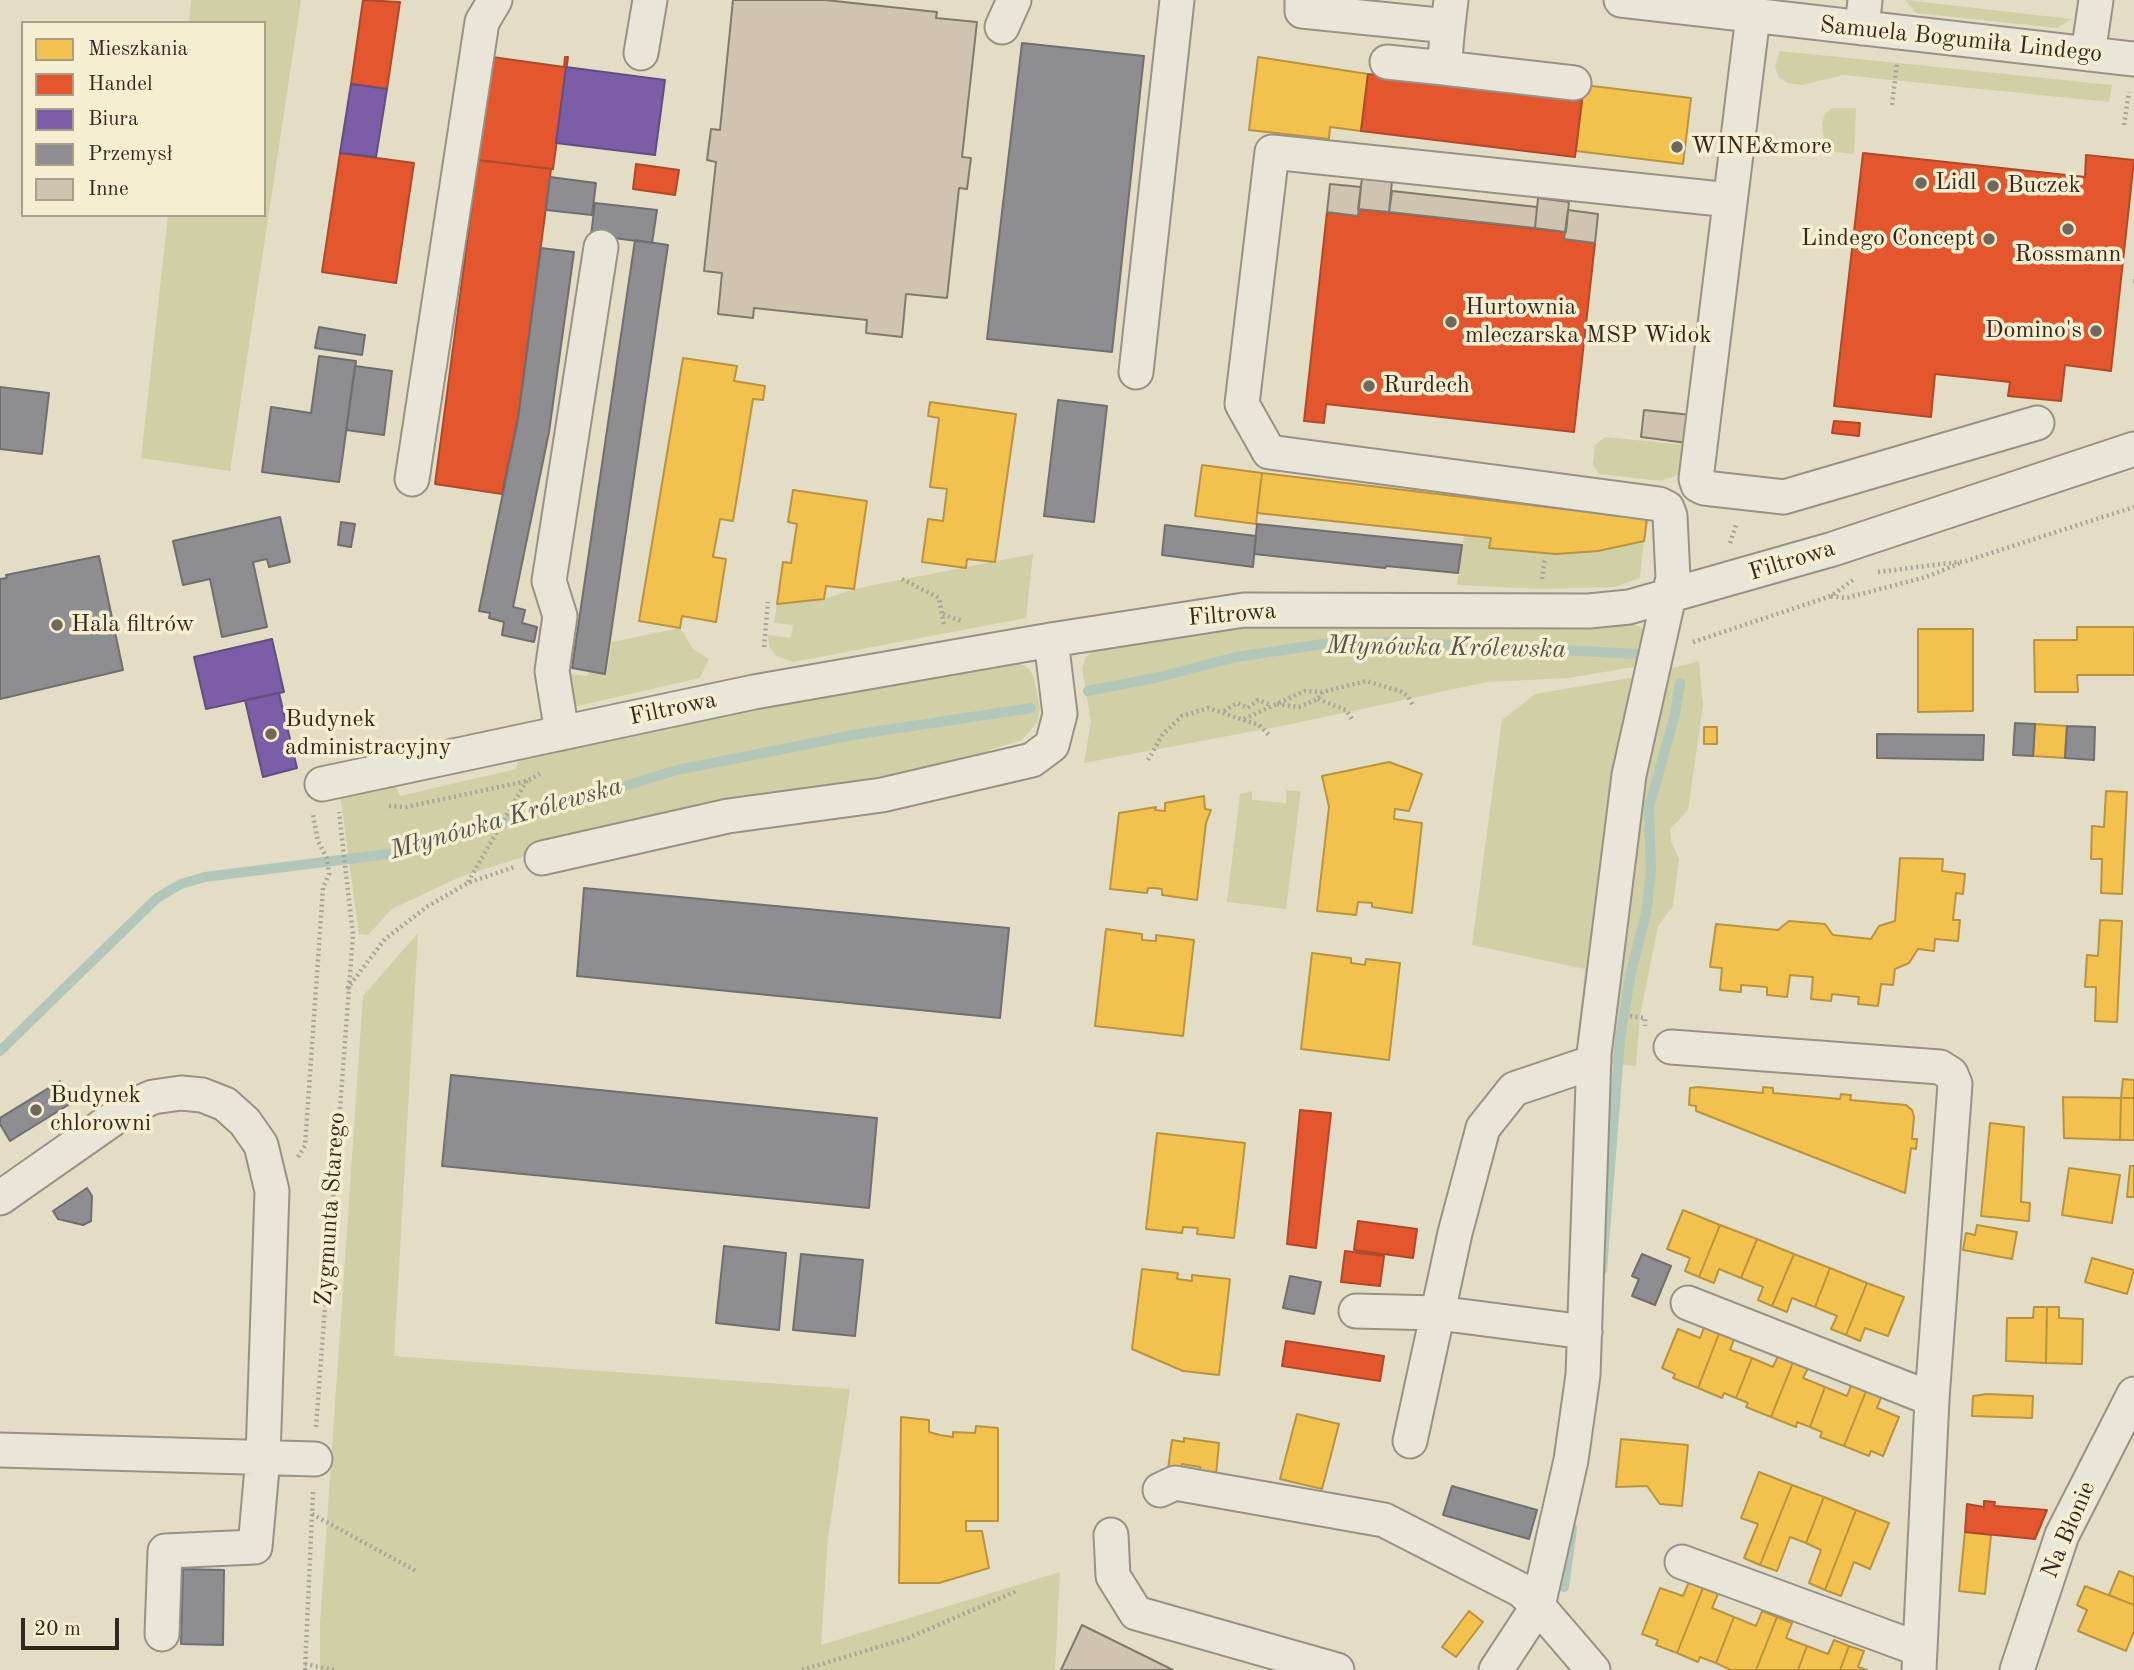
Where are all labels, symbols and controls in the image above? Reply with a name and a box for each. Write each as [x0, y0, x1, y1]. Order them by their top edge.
street label: Samuela Bogumiła Lindego [1818, 11, 2104, 69]
legend [21, 21, 266, 217]
text: Mieszkania [88, 39, 188, 60]
text: Handel [88, 74, 153, 95]
text: Biura [88, 109, 138, 130]
place label: WINE&more [1691, 133, 1832, 161]
marker: WINE&more [1669, 139, 1685, 155]
text: Przemysł [88, 144, 173, 165]
place label: Lidl [1935, 169, 1977, 197]
place label: Buczek [2007, 172, 2081, 200]
marker: Lidl [1913, 175, 1929, 191]
marker: Buczek [1985, 178, 2001, 194]
text: Inne [88, 179, 129, 200]
marker: Rossmann [2060, 221, 2076, 237]
place label: Lindego Concept [1801, 225, 1975, 253]
marker: Lindego Concept [1981, 231, 1997, 247]
place label: Rossmann [2015, 241, 2121, 269]
place label: Hurtownia mleczarska MSP Widok [1465, 294, 1712, 350]
marker: Hurtownia mleczarska MSP Widok [1443, 314, 1459, 330]
place label: Domino's [1985, 317, 2082, 345]
marker: Domino's [2088, 323, 2104, 339]
place label: Rurdech [1383, 372, 1470, 400]
marker: Rurdech [1361, 378, 1377, 394]
street label: Filtrowa [1745, 534, 1839, 588]
street label: Filtrowa [1187, 597, 1277, 633]
place label: Hala filtrów [71, 611, 194, 639]
marker: Hala filtrów [49, 617, 65, 633]
water label: Młynówka Królewska [1325, 630, 1567, 666]
street label: Filtrowa [627, 686, 719, 732]
place label: Budynek administracyjny [285, 706, 451, 762]
marker: Budynek administracyjny [263, 726, 279, 742]
water label: Młynówka Królewska [386, 771, 626, 867]
place label: Budynek chlorowni [50, 1082, 151, 1138]
marker: Budynek chlorowni [28, 1102, 44, 1118]
street label: Zygmunta Starego [310, 1111, 352, 1307]
street label: Na Błonie [2036, 1477, 2102, 1583]
scale bar [24, 1604, 122, 1648]
text: 20 m [34, 1619, 81, 1640]

